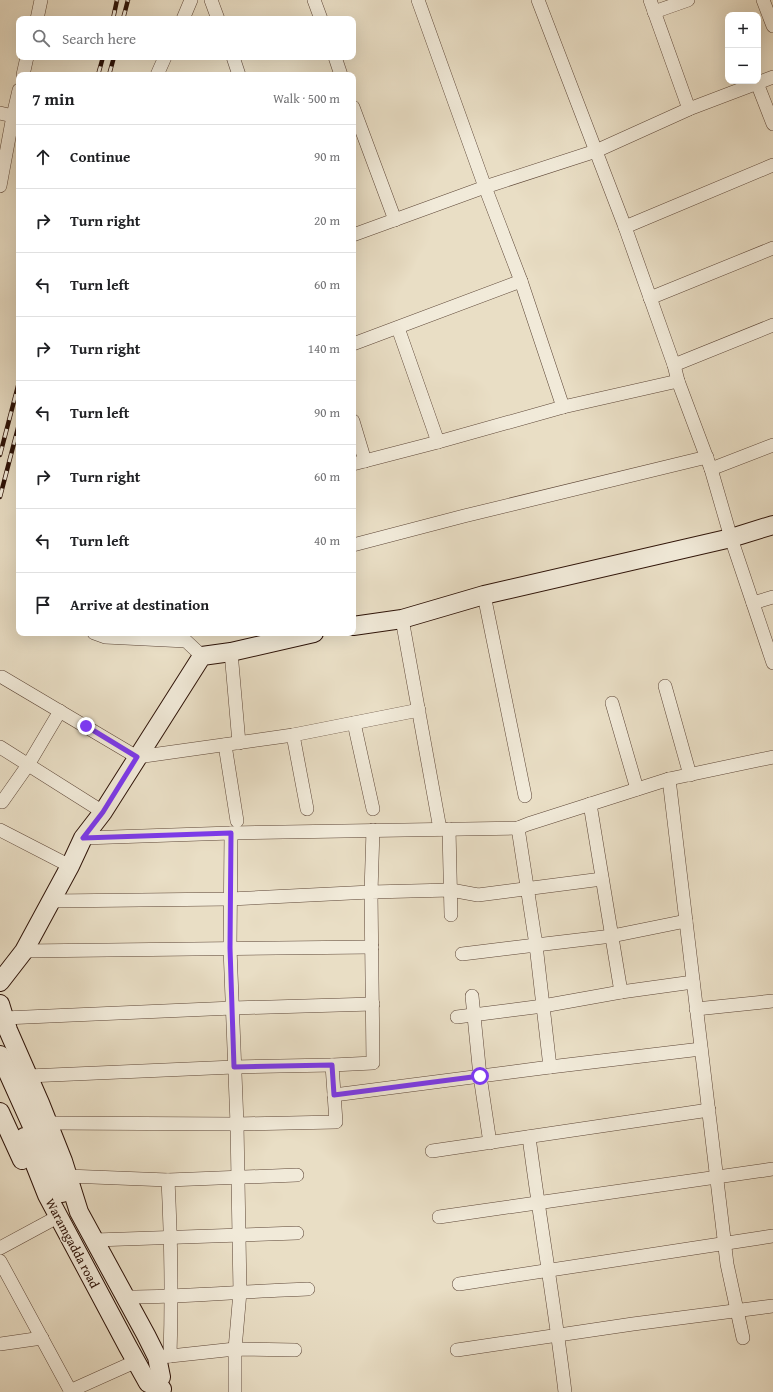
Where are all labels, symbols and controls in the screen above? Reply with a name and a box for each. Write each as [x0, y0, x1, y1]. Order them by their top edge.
map controls [725, 12, 761, 84]
button: + [725, 12, 761, 48]
search box [16, 16, 356, 60]
icon: search [30, 27, 52, 49]
text: Search here [62, 28, 136, 49]
button: − [725, 48, 761, 84]
text: 7 min [32, 86, 74, 111]
text: Walk · 500 m [273, 89, 340, 108]
icon: ahead [32, 146, 54, 168]
text: Continue [70, 146, 131, 167]
text: 90 m [314, 147, 340, 166]
icon: right [32, 210, 54, 232]
text: Turn right [70, 210, 141, 231]
text: 20 m [314, 211, 340, 230]
icon: left [32, 274, 54, 296]
text: Turn left [70, 274, 129, 295]
text: 60 m [314, 275, 340, 294]
icon: right [32, 338, 54, 360]
text: Turn right [70, 338, 141, 359]
text: 140 m [308, 339, 340, 358]
icon: left [32, 402, 54, 424]
text: Turn left [70, 402, 129, 423]
text: 90 m [314, 403, 340, 422]
icon: right [32, 466, 54, 488]
text: Turn right [70, 466, 141, 487]
text: 60 m [314, 467, 340, 486]
icon: left [32, 530, 54, 552]
text: Turn left [70, 530, 129, 551]
text: 40 m [314, 531, 340, 550]
icon: arrive [32, 594, 54, 616]
text: Arrive at destination [70, 594, 209, 615]
route end [77, 717, 95, 735]
route start [471, 1067, 489, 1085]
street label: Waramgadda road [41, 1195, 104, 1291]

